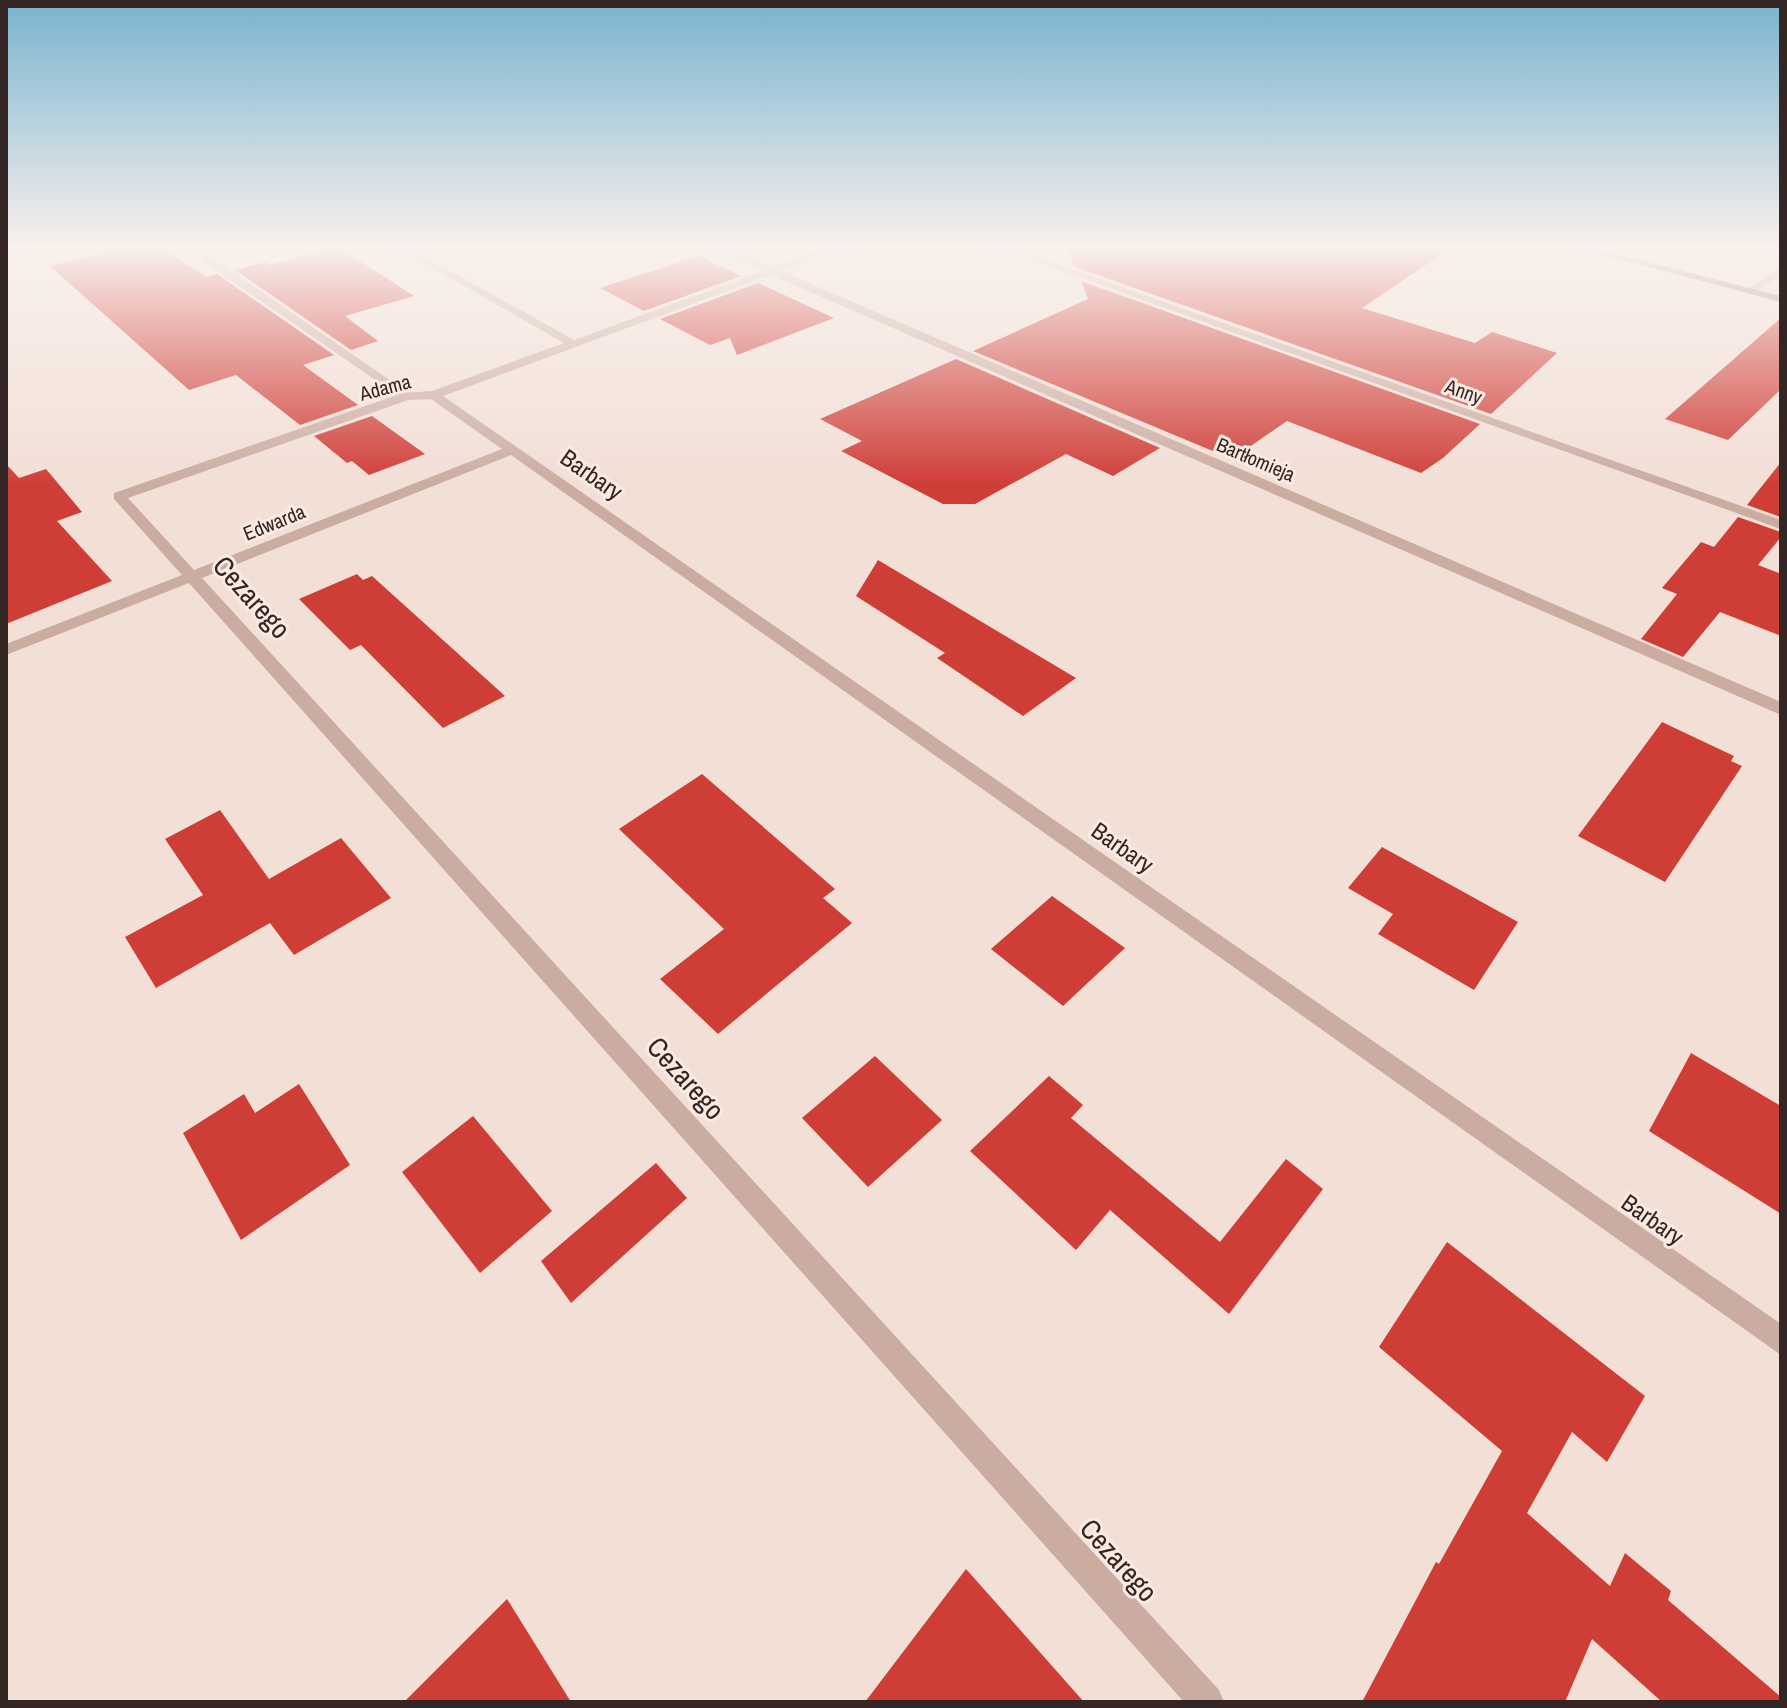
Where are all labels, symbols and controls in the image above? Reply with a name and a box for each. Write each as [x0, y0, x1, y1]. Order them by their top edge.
street label: Adama [355, 367, 414, 407]
street label: Anny [1441, 372, 1487, 410]
street label: Bartłomieja [1213, 430, 1299, 488]
street label: Barbary [555, 441, 630, 507]
street label: Edwarda [239, 497, 309, 547]
street label: Cezarego [205, 547, 299, 647]
street label: Barbary [1086, 814, 1161, 880]
street label: Cezarego [639, 1028, 733, 1128]
street label: Barbary [1616, 1186, 1691, 1252]
street label: Cezarego [1072, 1510, 1166, 1610]

